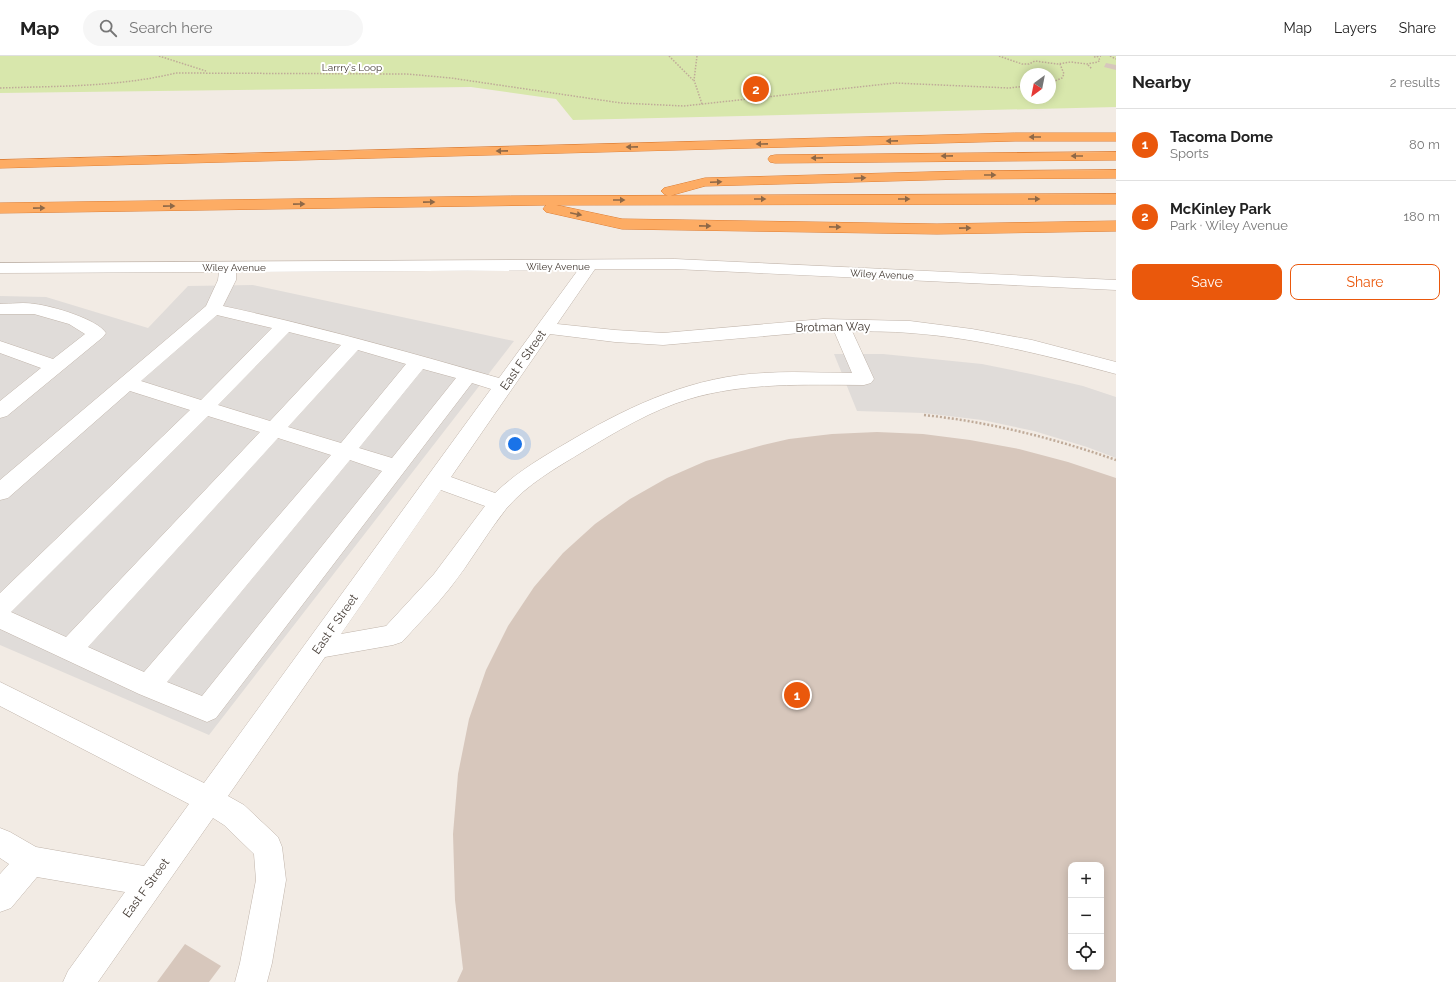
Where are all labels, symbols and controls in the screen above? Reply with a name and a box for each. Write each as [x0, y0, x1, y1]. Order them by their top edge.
search box [83, 10, 363, 46]
text: Map [20, 17, 59, 39]
icon: search [97, 17, 119, 39]
text: Search here [129, 19, 213, 37]
text: Map [1284, 20, 1312, 36]
text: Layers [1334, 20, 1377, 36]
text: Share [1399, 20, 1436, 36]
street label: Larrry's Loop [322, 62, 382, 73]
north arrow [1020, 68, 1056, 104]
text: Nearby [1132, 72, 1191, 92]
pin: 2 [743, 74, 769, 104]
text: 2 results [1390, 75, 1440, 90]
text: Tacoma Dome [1170, 128, 1273, 146]
one-way arrow [1028, 134, 1041, 140]
one-way arrow [886, 137, 898, 144]
text: 1 [1142, 137, 1148, 152]
text: 80 m [1409, 137, 1440, 152]
one-way arrow [755, 141, 768, 147]
one-way arrow [625, 144, 638, 150]
text: Sports [1170, 146, 1209, 161]
one-way arrow [496, 147, 508, 154]
one-way arrow [1071, 152, 1083, 159]
one-way arrow [941, 153, 953, 160]
one-way arrow [810, 155, 823, 161]
one-way arrow [984, 172, 997, 178]
one-way arrow [854, 175, 867, 181]
one-way arrow [710, 179, 723, 185]
one-way arrow [754, 196, 767, 202]
one-way arrow [898, 196, 911, 202]
one-way arrow [1028, 196, 1041, 202]
one-way arrow [613, 197, 626, 203]
one-way arrow [423, 199, 436, 205]
text: McKinley Park [1170, 200, 1271, 218]
one-way arrow [293, 201, 306, 207]
one-way arrow [163, 203, 176, 209]
one-way arrow [33, 204, 45, 211]
text: 2 [1141, 209, 1149, 224]
text: 180 m [1404, 209, 1440, 224]
one-way arrow [570, 212, 582, 218]
text: Park · Wiley Avenue [1170, 218, 1288, 233]
one-way arrow [699, 223, 712, 229]
one-way arrow [829, 224, 842, 230]
one-way arrow [959, 225, 972, 231]
street label: Wiley Avenue [526, 261, 590, 272]
street label: Wiley Avenue [202, 262, 266, 273]
button: Save [1132, 264, 1282, 300]
button: Share [1290, 264, 1440, 300]
street label: Wiley Avenue [850, 267, 914, 282]
street label: Brotman Way [795, 319, 871, 335]
street label: East F Street [497, 327, 549, 393]
your location [505, 434, 525, 454]
street label: East F Street [309, 591, 361, 657]
pin: 1 [784, 680, 810, 710]
street label: East F Street [120, 856, 172, 920]
map controls [1068, 862, 1104, 970]
button: + [1068, 862, 1104, 898]
button: − [1068, 898, 1104, 934]
button: locate [1068, 934, 1104, 970]

